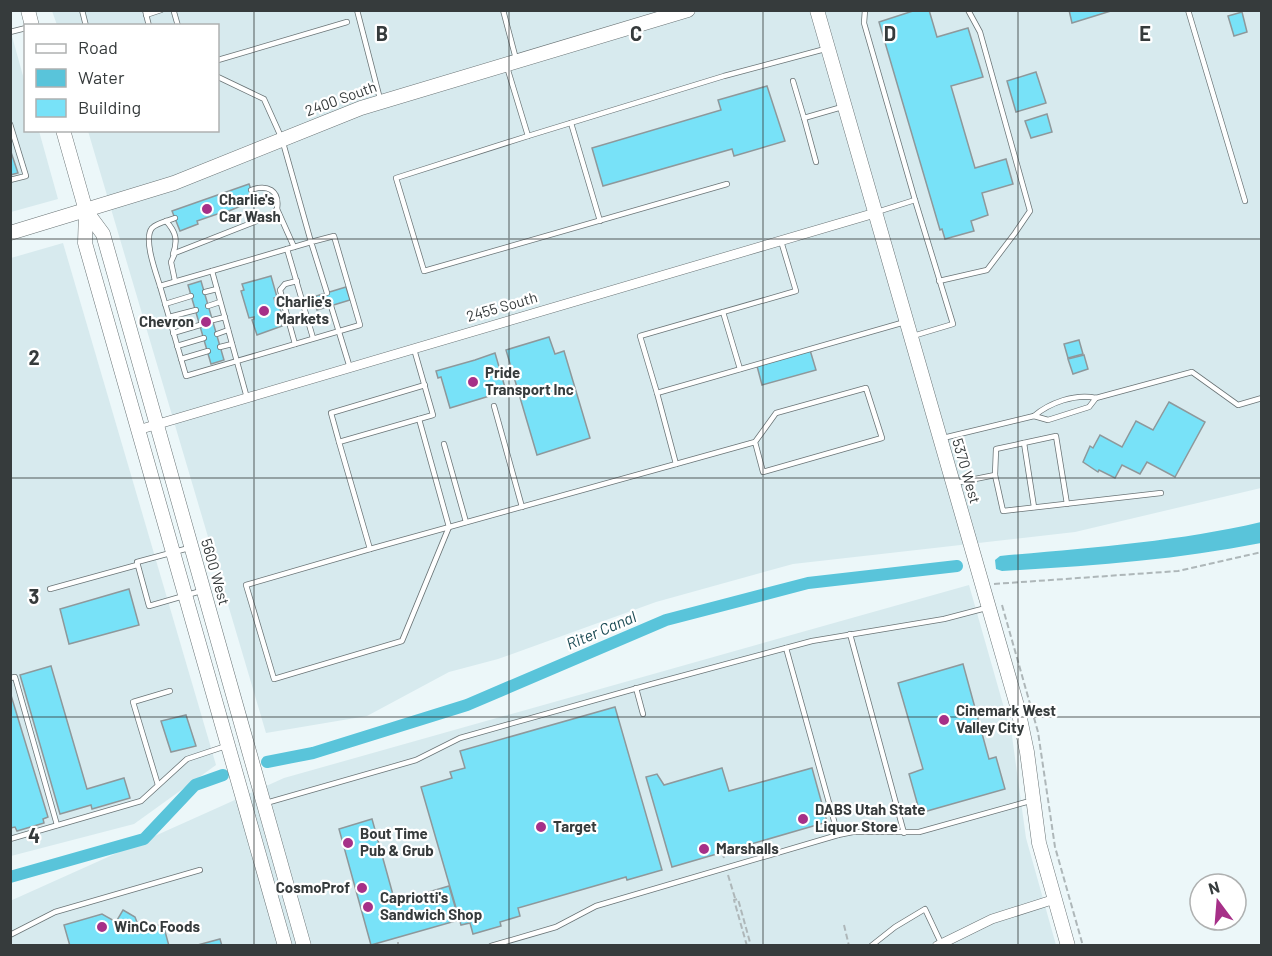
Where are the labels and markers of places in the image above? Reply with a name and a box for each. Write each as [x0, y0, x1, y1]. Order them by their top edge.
place label: Charlie's Car Wash [219, 190, 281, 225]
marker: Charlie's Car Wash [200, 202, 214, 216]
place label: Charlie's Markets [276, 292, 332, 327]
marker: Charlie's Markets [257, 304, 271, 318]
place label: Chevron [139, 312, 194, 330]
marker: Chevron [199, 315, 213, 329]
place label: Pride Transport Inc [485, 363, 574, 398]
marker: Pride Transport Inc [466, 375, 480, 389]
place label: Cinemark West Valley City [956, 701, 1056, 736]
marker: Cinemark West Valley City [937, 713, 951, 727]
place label: DABS Utah State Liquor Store [815, 800, 925, 835]
marker: DABS Utah State Liquor Store [796, 812, 810, 826]
place label: Target [553, 817, 597, 835]
marker: Target [534, 820, 548, 834]
place label: Bout Time Pub & Grub [360, 824, 434, 859]
marker: Bout Time Pub & Grub [341, 836, 355, 850]
place label: Marshalls [716, 839, 779, 857]
marker: Marshalls [697, 842, 711, 856]
place label: CosmoProf [276, 878, 350, 896]
marker: CosmoProf [355, 881, 369, 895]
place label: Capriotti's Sandwich Shop [380, 888, 482, 923]
marker: Capriotti's Sandwich Shop [361, 900, 375, 914]
place label: WinCo Foods [114, 917, 200, 935]
marker: WinCo Foods [95, 920, 109, 934]

